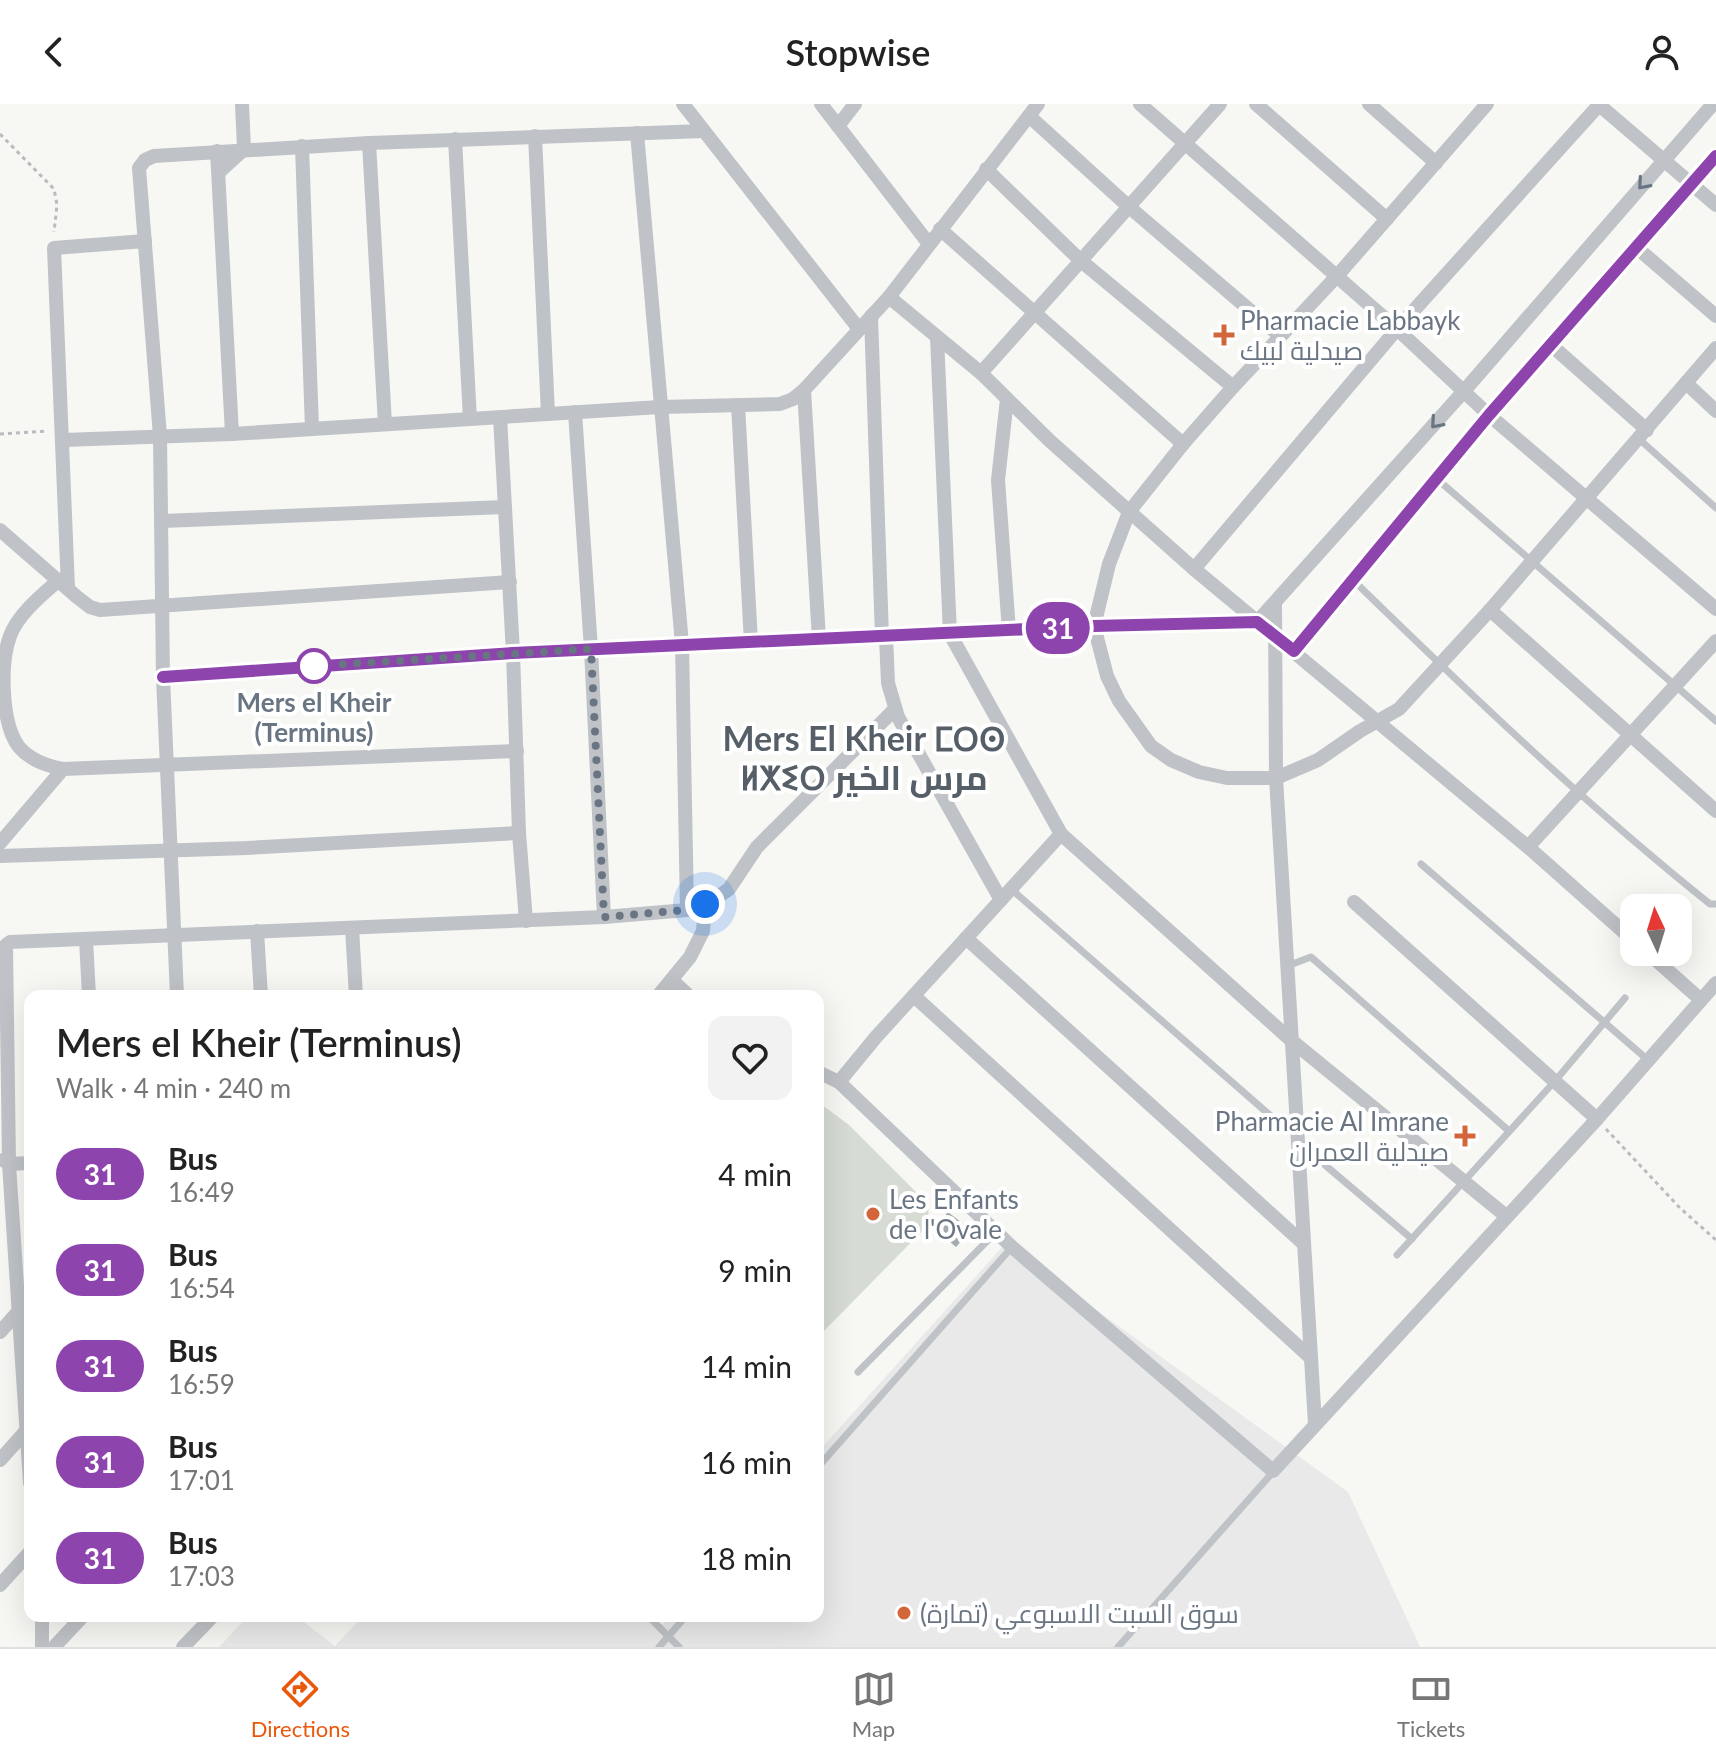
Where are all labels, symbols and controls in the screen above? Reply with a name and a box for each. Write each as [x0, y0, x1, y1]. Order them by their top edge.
icon: back [32, 30, 76, 74]
text: Stopwise [786, 30, 930, 74]
icon: person [1640, 30, 1684, 74]
one-way arrow [1639, 175, 1653, 190]
place label: Pharmacie Labbayk صيدلية لبيك [1240, 304, 1461, 366]
marker: Pharmacie Labbayk صيدلية لبيك [1215, 326, 1233, 344]
one-way arrow [1431, 413, 1446, 428]
line badge: 31 [1022, 602, 1094, 654]
text: 31 [1042, 611, 1074, 645]
marker: Mers el Kheir (Terminus) [297, 649, 331, 683]
place label: Mers el Kheir (Terminus) [237, 686, 392, 748]
district label: Mers El Kheir ⵎⵔⵙ ⵍⵅⵉⵔ مرس الخير [722, 717, 1006, 798]
your location [685, 884, 725, 924]
north arrow [1620, 894, 1692, 966]
map controls [1620, 894, 1692, 966]
button: heart [708, 1016, 792, 1100]
text: Mers el Kheir (Terminus) [56, 1019, 461, 1065]
text: Walk · 4 min · 240 m [56, 1072, 291, 1104]
place label: Pharmacie Al Imrane صيدلية العمران [1215, 1105, 1449, 1167]
marker: Pharmacie Al Imrane صيدلية العمران [1456, 1127, 1474, 1145]
text: Bus [168, 1140, 218, 1176]
text: 4 min [718, 1156, 792, 1192]
text: 31 [84, 1157, 116, 1191]
text: 16:49 [168, 1176, 235, 1208]
place label: Les Enfants de l'Ovale [889, 1183, 1019, 1245]
marker: Les Enfants de l'Ovale [864, 1205, 882, 1223]
text: Bus [168, 1236, 218, 1272]
text: 9 min [718, 1252, 792, 1288]
text: 31 [84, 1253, 116, 1287]
text: 16:54 [168, 1272, 235, 1304]
text: Bus [168, 1332, 218, 1368]
text: 14 min [701, 1348, 792, 1384]
text: 31 [84, 1349, 116, 1383]
text: 16:59 [168, 1368, 235, 1400]
text: Bus [168, 1428, 218, 1464]
text: 16 min [701, 1444, 792, 1480]
text: 31 [84, 1445, 116, 1479]
text: 17:01 [168, 1464, 235, 1496]
text: Bus [168, 1524, 218, 1560]
text: 18 min [701, 1540, 792, 1576]
text: 31 [84, 1541, 116, 1575]
text: 17:03 [168, 1560, 235, 1592]
place label: سوق السبت الاسبوعي (تمارة) [920, 1597, 1239, 1635]
marker: سوق السبت الاسبوعي (تمارة) [895, 1604, 913, 1622]
tab: Directions [251, 1667, 350, 1742]
tab: Map [852, 1667, 896, 1742]
tab: Tickets [1397, 1667, 1465, 1742]

